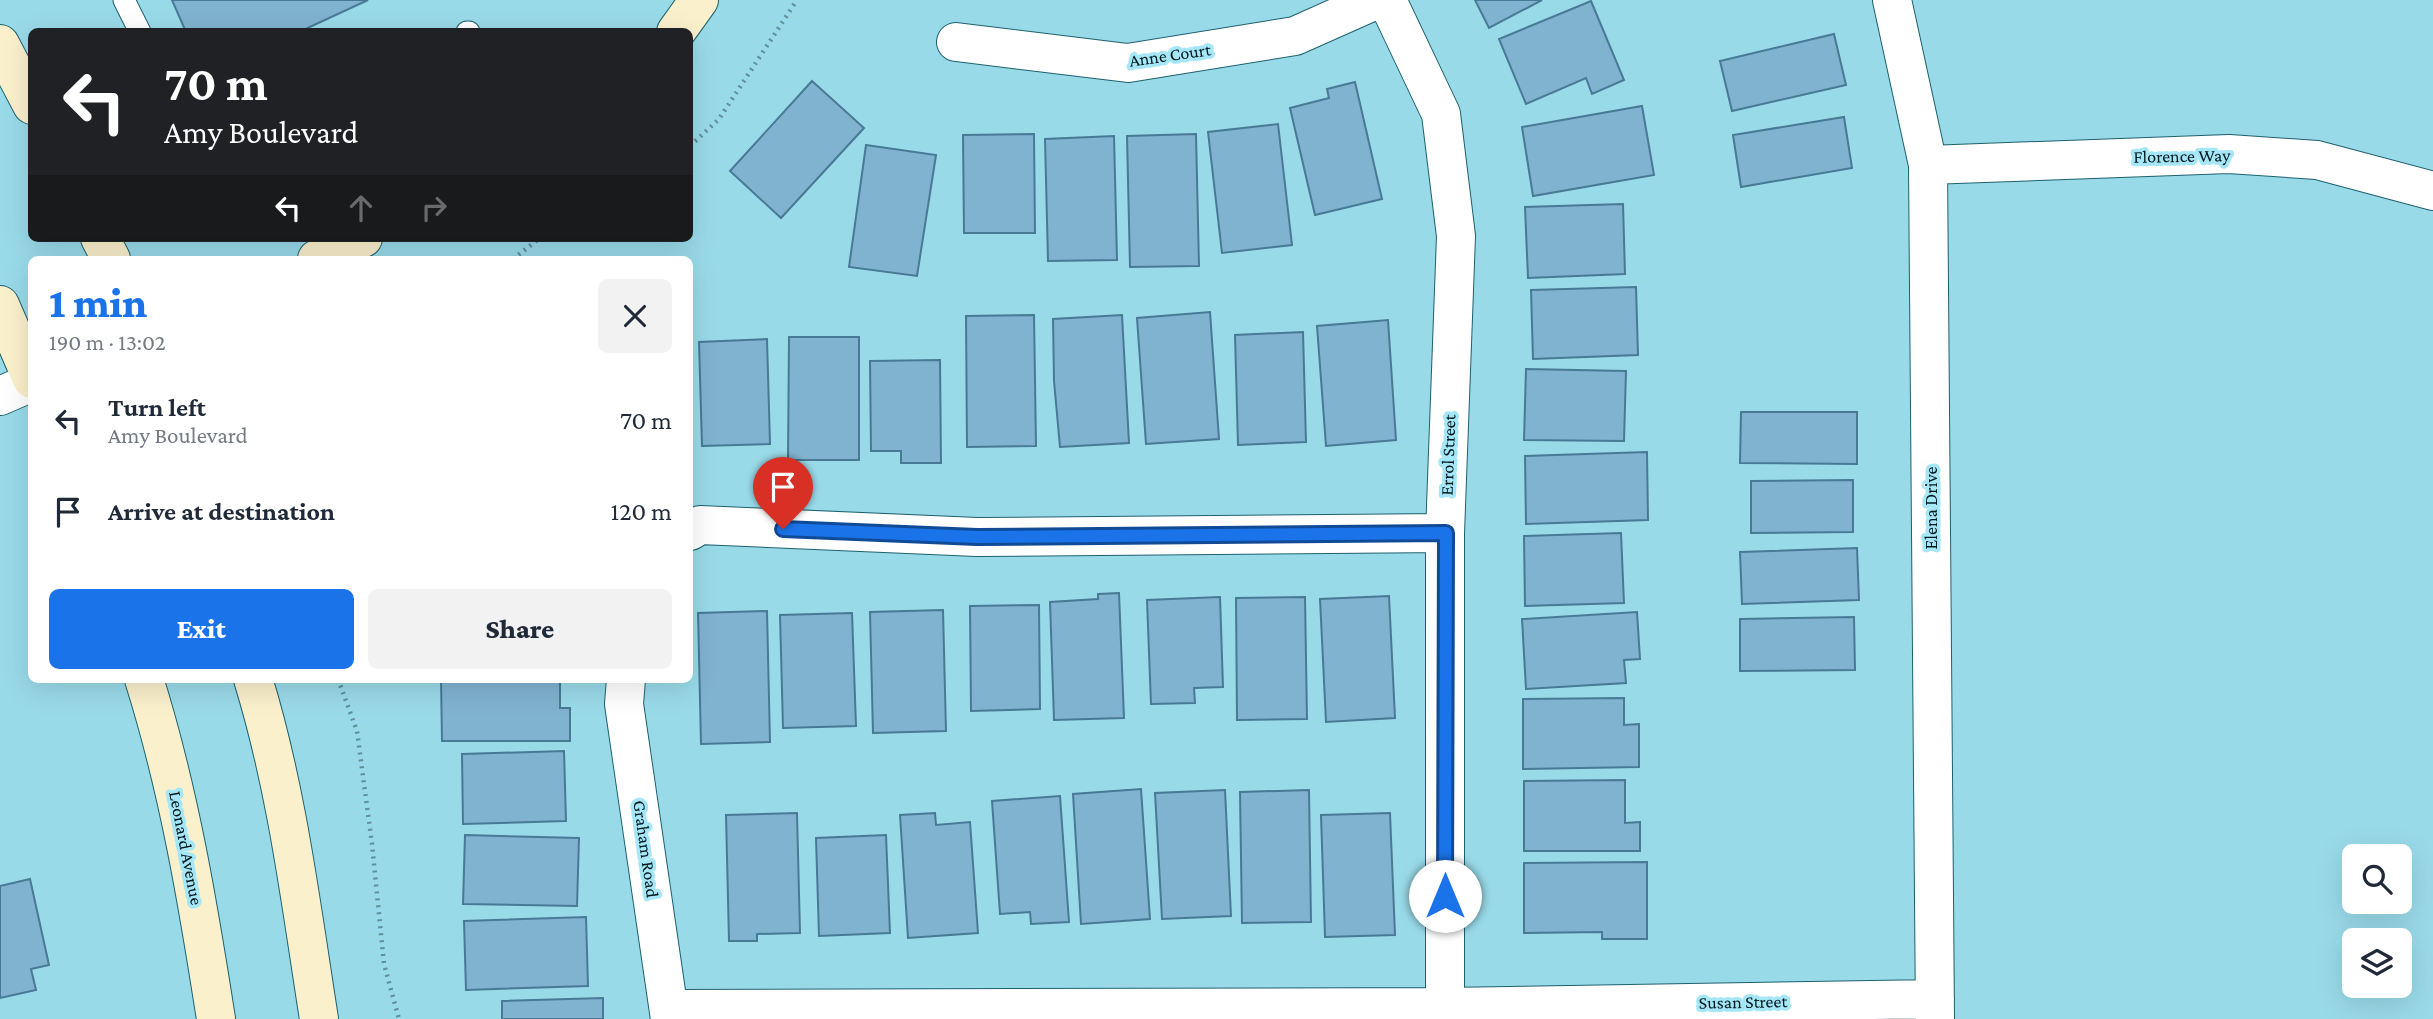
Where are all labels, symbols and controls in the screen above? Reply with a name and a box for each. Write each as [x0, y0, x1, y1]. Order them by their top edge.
street label: Anne Court [1128, 39, 1213, 71]
icon: left [49, 56, 140, 147]
text: 70 m [164, 56, 268, 111]
text: Amy Boulevard [164, 114, 358, 150]
street label: Florence Way [2133, 145, 2231, 167]
icon: left [269, 189, 307, 227]
icon: ahead [342, 189, 380, 227]
icon: right [415, 189, 453, 227]
text: 1 min [49, 279, 147, 326]
button: close [598, 279, 672, 353]
text: 190 m · 13:02 [49, 329, 166, 355]
text: Turn left [108, 393, 206, 422]
icon: left [49, 402, 87, 440]
text: 70 m [620, 406, 672, 435]
street label: Errol Street [1437, 413, 1459, 496]
text: Amy Boulevard [108, 422, 248, 448]
pin [753, 457, 813, 529]
street label: Elena Drive [1921, 466, 1941, 549]
icon: arrive [764, 468, 802, 506]
icon: arrive [49, 493, 87, 531]
text: Arrive at destination [108, 497, 335, 526]
text: 120 m [611, 497, 672, 526]
button: Exit [49, 589, 354, 669]
button: Share [368, 589, 672, 669]
street label: Leonard Avenue [165, 789, 207, 907]
street label: Graham Road [629, 799, 663, 899]
map controls [2342, 844, 2412, 998]
button: search [2342, 844, 2412, 914]
position arrow [1408, 859, 1482, 933]
button: layers [2342, 928, 2412, 998]
street label: Susan Street [1699, 991, 1788, 1013]

